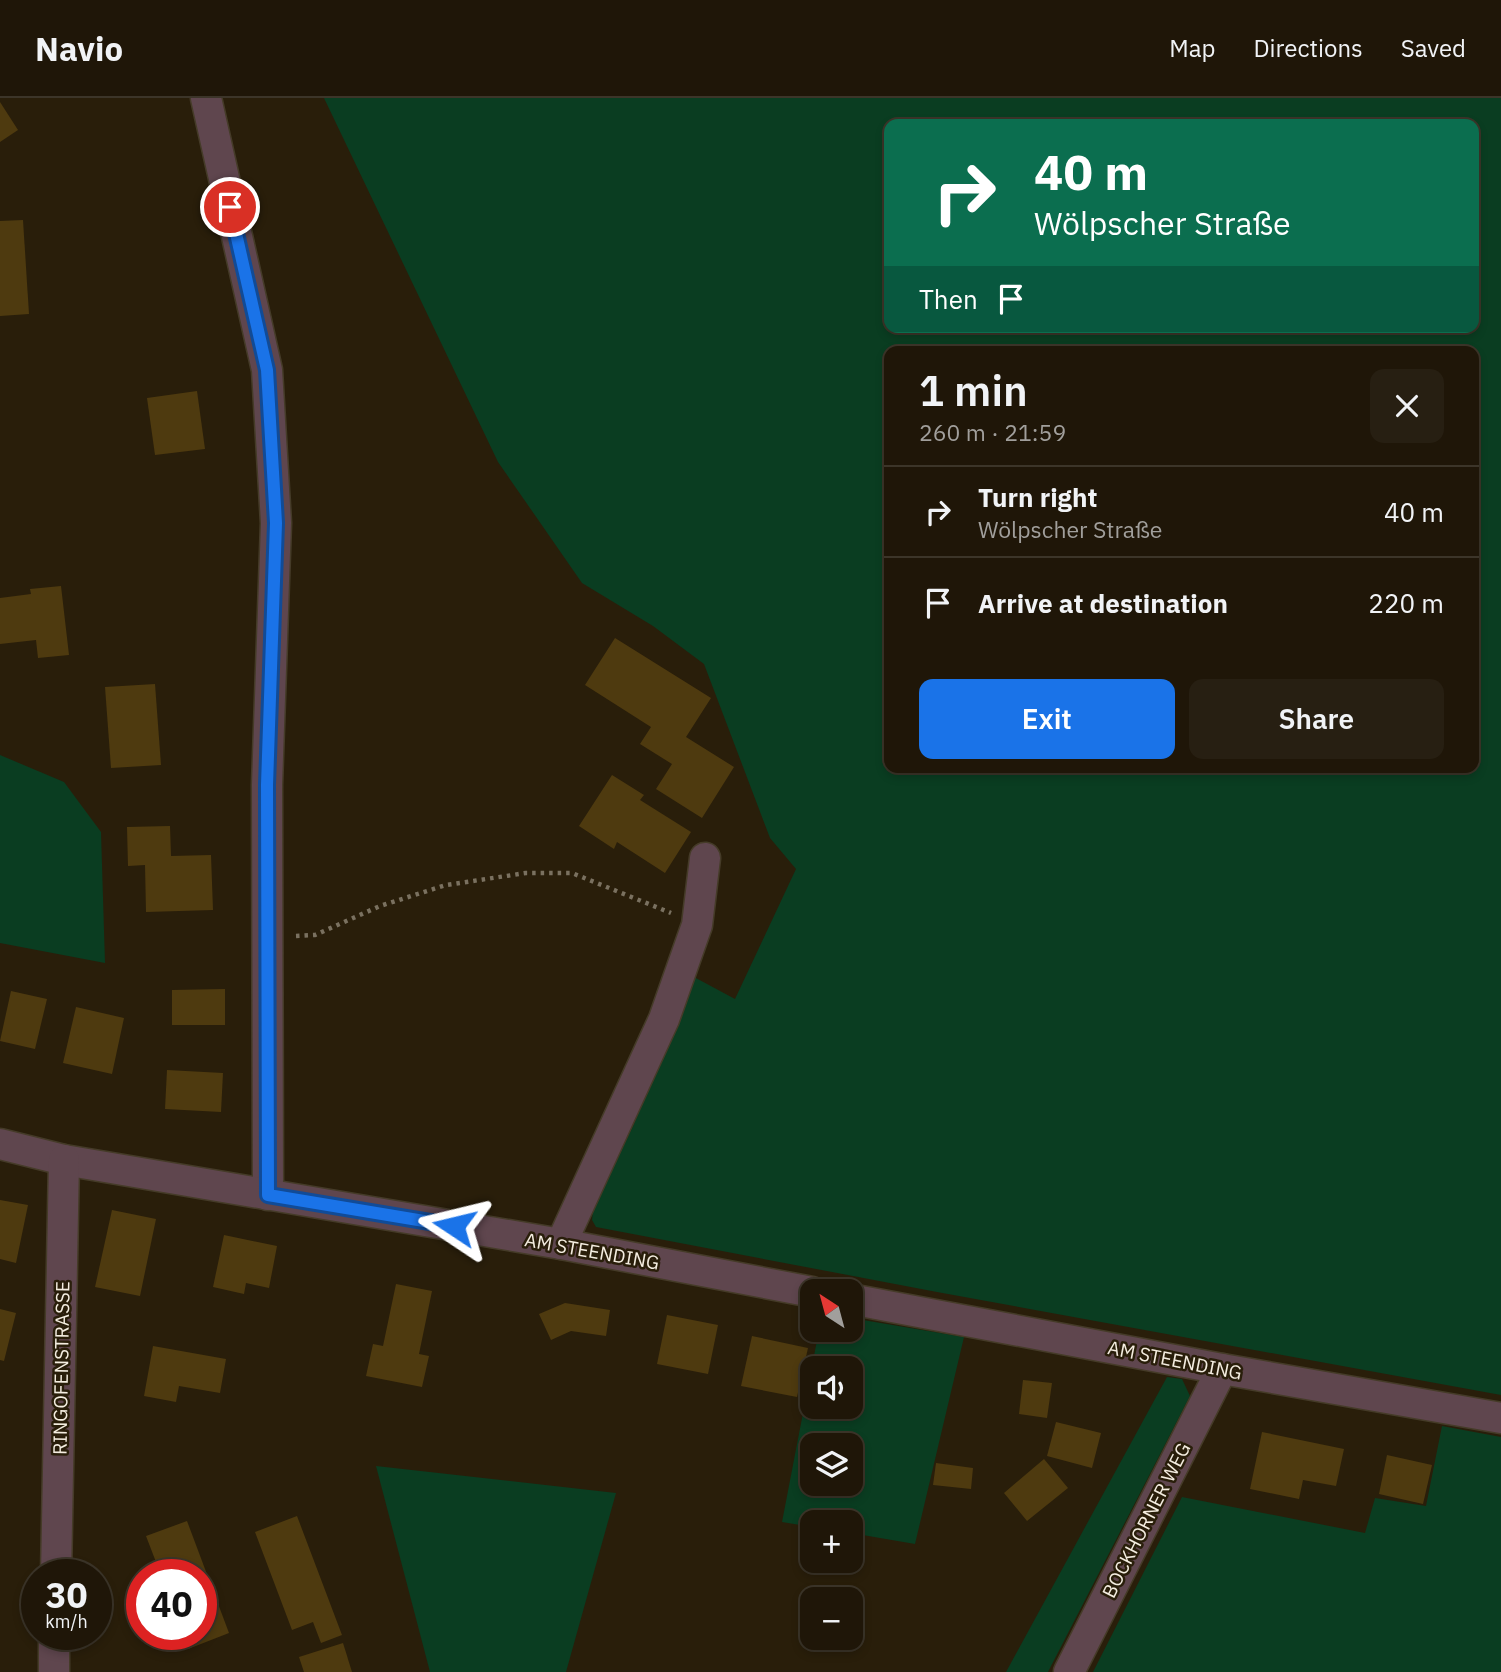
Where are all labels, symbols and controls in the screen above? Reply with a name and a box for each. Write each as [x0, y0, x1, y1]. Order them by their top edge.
text: Navio [35, 27, 123, 70]
text: Map [1169, 32, 1215, 64]
text: Directions [1253, 32, 1363, 64]
text: Saved [1401, 32, 1466, 64]
text: 40 m [1034, 140, 1148, 203]
icon: right [919, 147, 1010, 238]
pin [200, 177, 260, 237]
icon: arrive [211, 188, 249, 226]
text: Wölpscher Straße [1034, 202, 1291, 244]
icon: arrive [992, 280, 1030, 318]
text: Then [919, 282, 978, 316]
text: 1 min [919, 363, 1028, 418]
button: close [1370, 369, 1444, 443]
text: 260 m · 21:59 [919, 417, 1066, 447]
text: Turn right [978, 480, 1097, 514]
icon: right [919, 493, 957, 531]
text: 40 m [1384, 495, 1444, 529]
text: Wölpscher Straße [978, 514, 1162, 544]
icon: arrive [919, 584, 957, 622]
text: Arrive at destination [978, 586, 1228, 620]
text: 220 m [1368, 586, 1444, 620]
button: Exit [919, 679, 1175, 759]
button: Share [1189, 679, 1444, 759]
position arrow [417, 1189, 491, 1263]
street label: AM STEENDING [523, 1227, 661, 1275]
north arrow [800, 1279, 863, 1342]
map controls [800, 1279, 863, 1650]
street label: RINGOFENSTRASSE [47, 1281, 75, 1455]
street label: AM STEENDING [1106, 1335, 1244, 1385]
button: sound [800, 1356, 863, 1419]
button: layers [800, 1433, 863, 1496]
street label: BOCKHORNER WEG [1096, 1438, 1196, 1602]
button: + [800, 1510, 863, 1573]
speed limit sign: 40 [126, 1559, 217, 1650]
text: 30 [45, 1572, 88, 1618]
button: − [800, 1587, 863, 1650]
text: km/h [45, 1610, 88, 1633]

